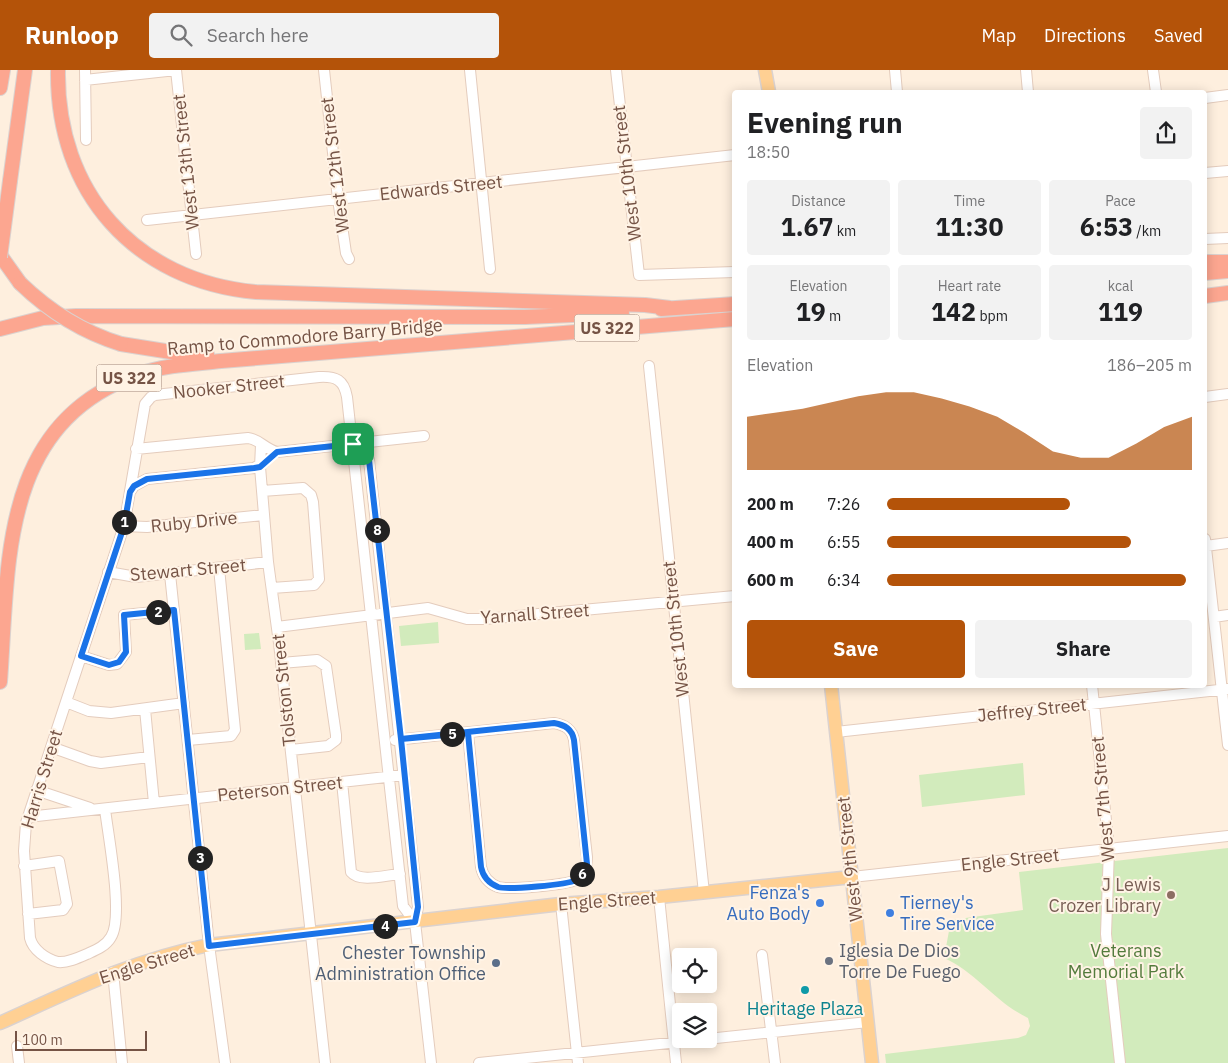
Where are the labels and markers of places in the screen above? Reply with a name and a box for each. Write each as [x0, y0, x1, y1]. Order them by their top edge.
pin [332, 423, 374, 465]
pin: 1 [112, 510, 136, 534]
pin: 8 [364, 518, 390, 542]
pin: 2 [146, 600, 170, 624]
pin: 5 [440, 722, 464, 746]
pin: 3 [188, 846, 212, 870]
pin: 6 [570, 862, 594, 886]
place label: J Lewis Crozer Library [1049, 873, 1161, 917]
place label: Fenza's Auto Body [726, 881, 810, 925]
marker: J Lewis Crozer Library [1165, 889, 1177, 901]
place label: Tierney's Tire Service [900, 891, 995, 935]
marker: Fenza's Auto Body [814, 897, 826, 909]
marker: Tierney's Tire Service [884, 907, 896, 919]
pin: 4 [372, 914, 398, 938]
place label: Iglesia De Dios Torre De Fuego [839, 939, 961, 983]
place label: Chester Township Administration Office [315, 941, 486, 985]
marker: Iglesia De Dios Torre De Fuego [823, 955, 835, 967]
marker: Chester Township Administration Office [490, 957, 502, 969]
marker: Heritage Plaza [799, 984, 811, 996]
place label: Heritage Plaza [747, 997, 864, 1020]

